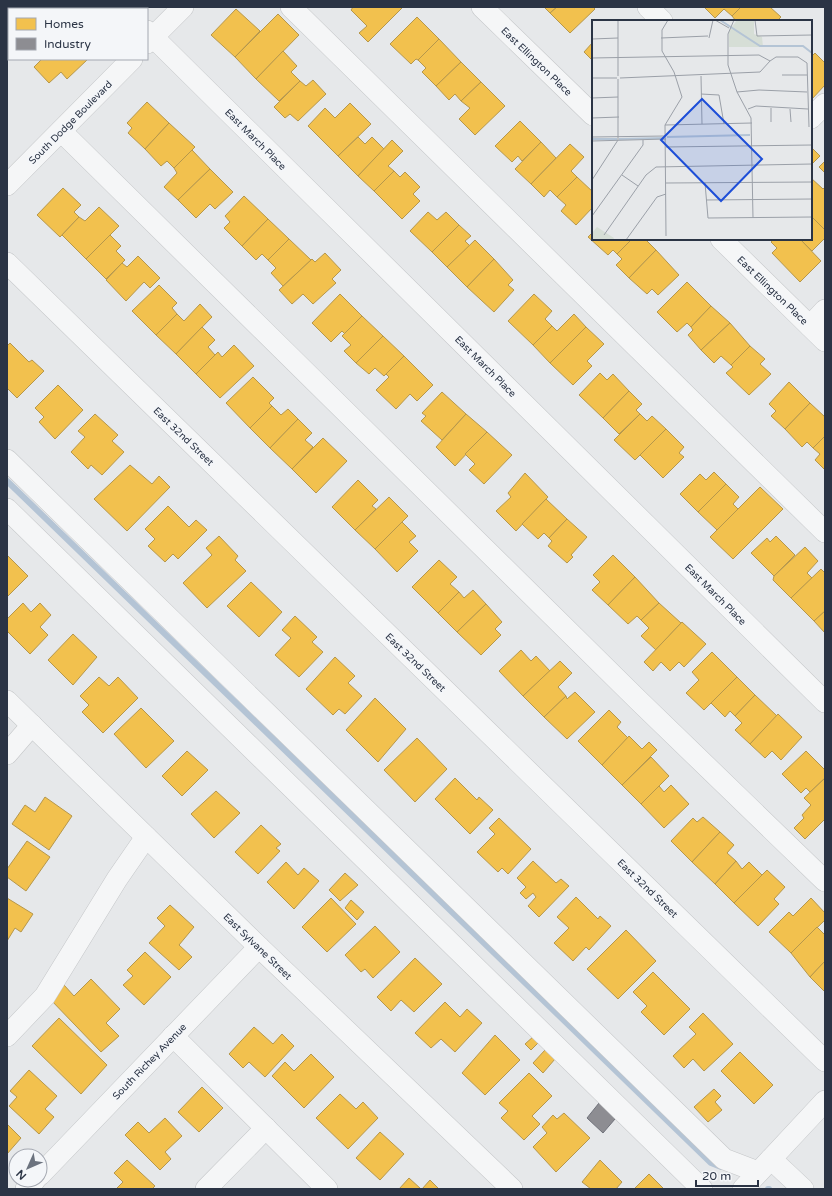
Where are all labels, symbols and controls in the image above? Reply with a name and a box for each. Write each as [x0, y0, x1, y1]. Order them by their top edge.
legend [8, 8, 148, 60]
text: Homes [44, 17, 84, 31]
inset map [592, 20, 812, 240]
street label: East Ellington Place [498, 25, 574, 99]
text: Industry [44, 37, 91, 51]
street label: South Dodge Boulevard [26, 78, 115, 167]
street label: East March Place [222, 107, 289, 173]
street label: East Ellington Place [734, 254, 810, 328]
street label: East March Place [452, 334, 519, 400]
street label: East 32nd Street [151, 405, 216, 469]
street label: East March Place [682, 562, 749, 628]
street label: East 32nd Street [383, 631, 448, 695]
street label: East 32nd Street [615, 857, 680, 921]
street label: East Sylvane Street [221, 911, 294, 983]
street label: South Richey Avenue [110, 1021, 189, 1102]
north arrow [8, 1148, 48, 1188]
scale bar [696, 1162, 758, 1188]
text: N [14, 1167, 29, 1182]
text: 20 m [702, 1169, 731, 1183]

